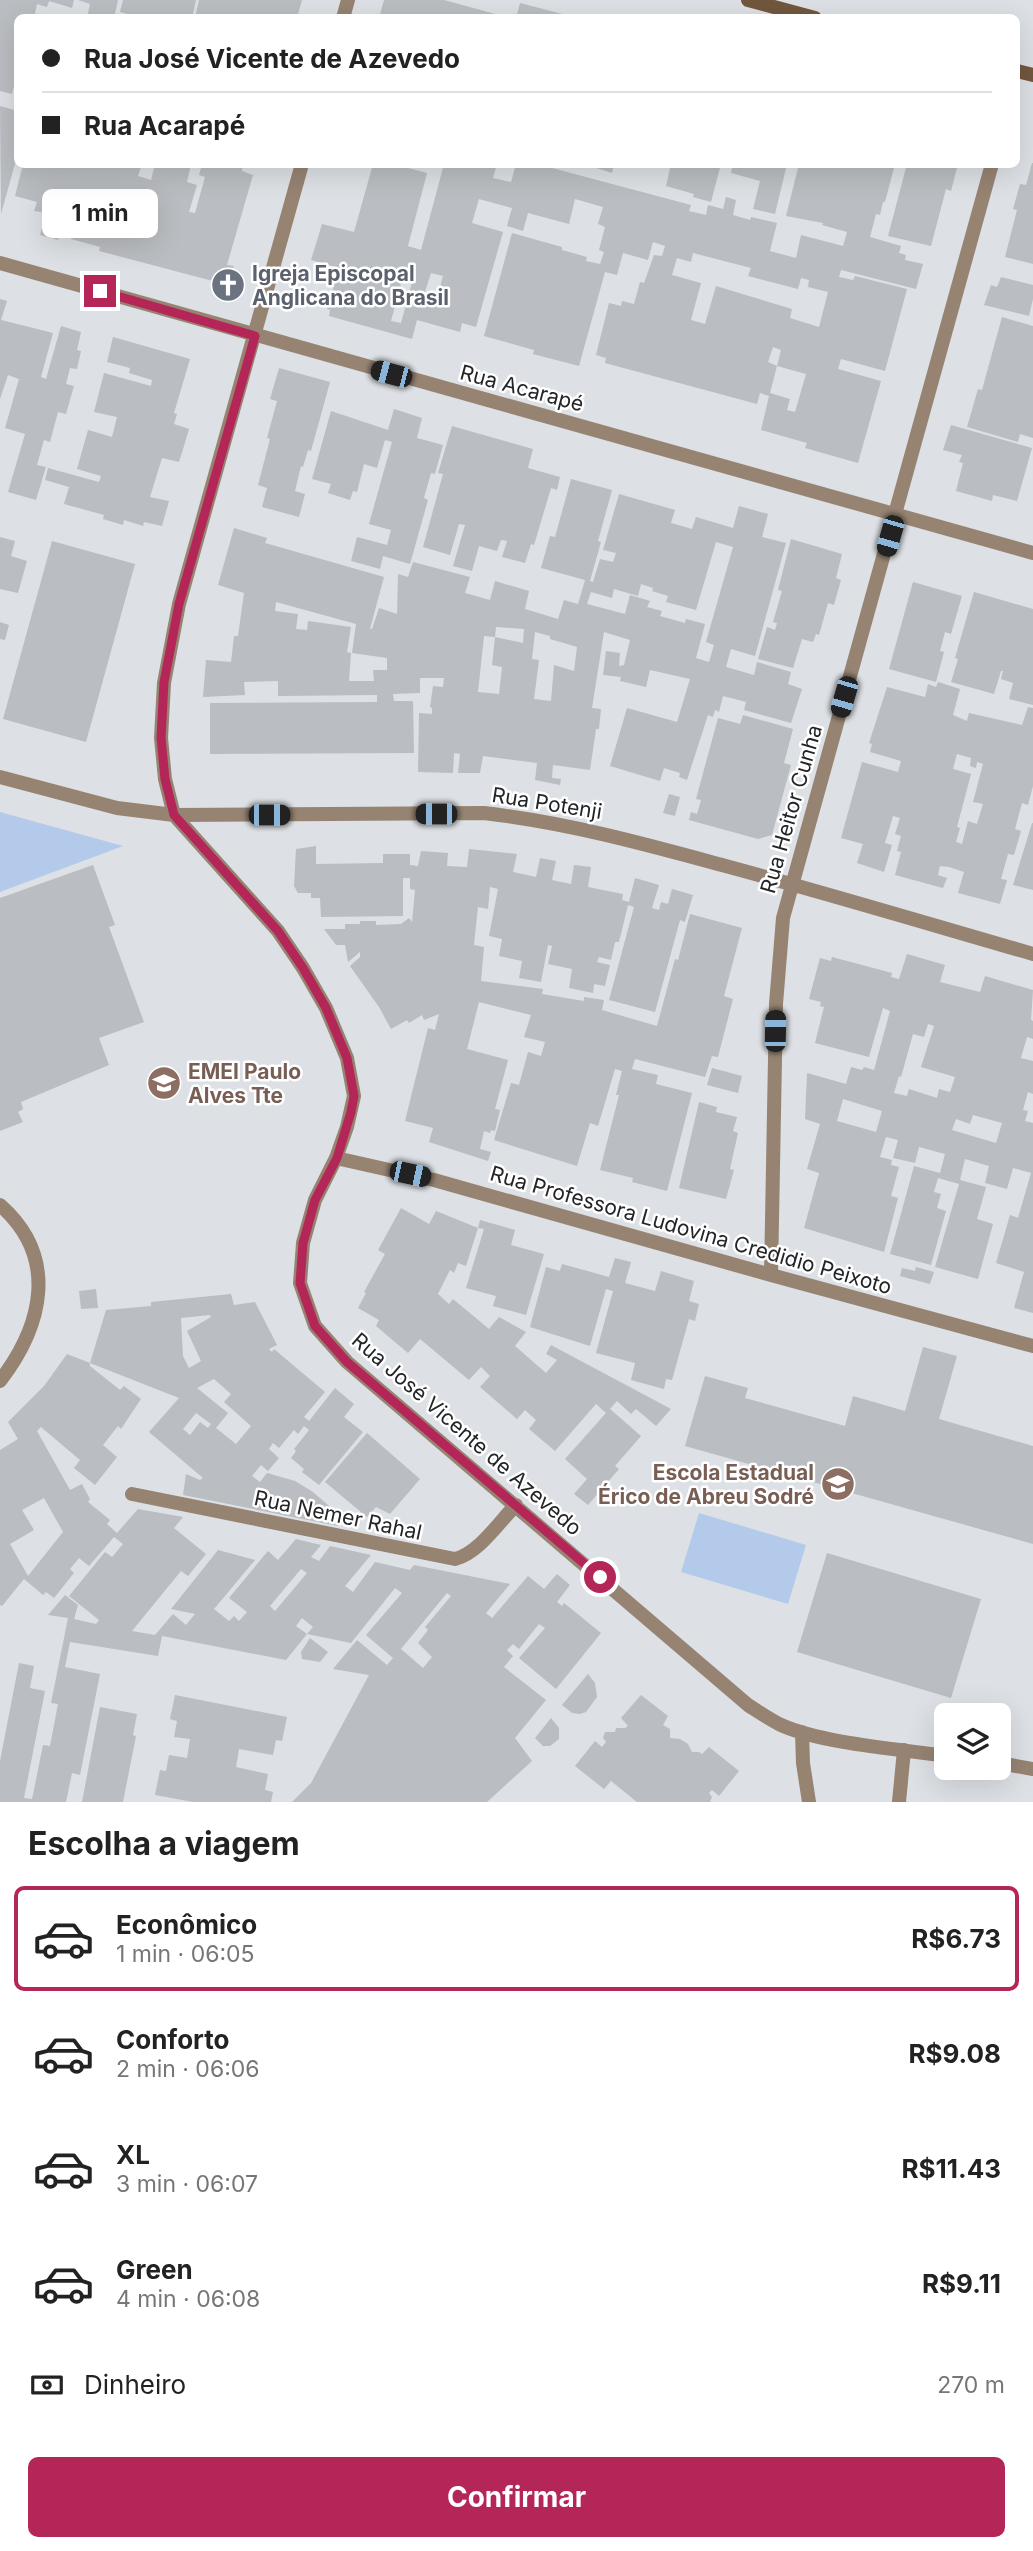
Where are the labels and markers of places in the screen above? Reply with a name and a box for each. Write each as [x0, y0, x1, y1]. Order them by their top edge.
place label: Igreja Episcopal Anglicana do Brasil [252, 261, 449, 310]
church icon: Igreja Episcopal Anglicana do Brasil [209, 266, 247, 304]
place label: EMEI Paulo Alves Tte [188, 1059, 301, 1108]
school or university icon: EMEI Paulo Alves Tte [145, 1064, 183, 1102]
place label: Escola Estadual Érico de Abreu Sodré [598, 1460, 814, 1509]
school or university icon: Escola Estadual Érico de Abreu Sodré [819, 1465, 857, 1503]

